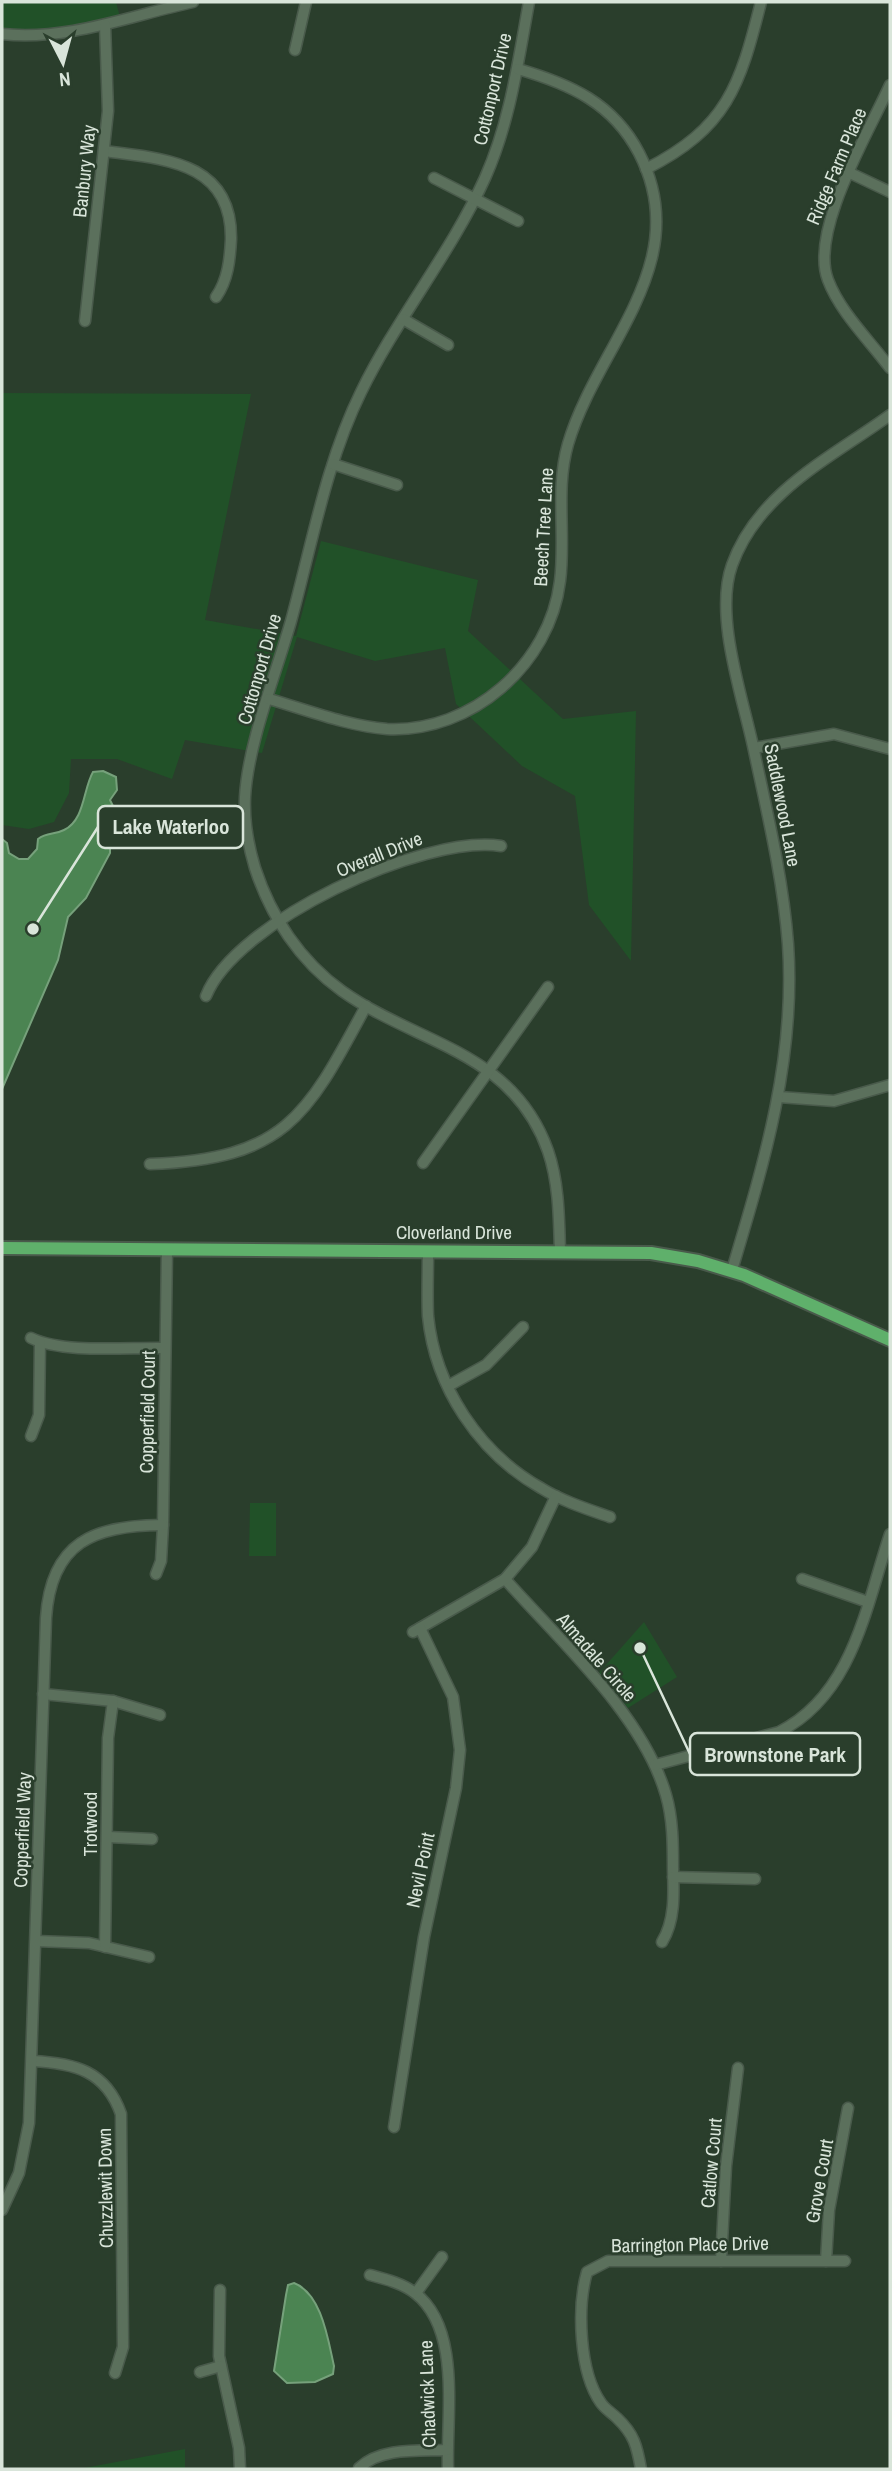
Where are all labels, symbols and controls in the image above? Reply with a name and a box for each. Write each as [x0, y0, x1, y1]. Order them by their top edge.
north arrow [28, 28, 98, 98]
street label: Cottonport Drive [466, 30, 518, 148]
text: N [58, 66, 72, 93]
street label: Ridge Farm Place [800, 103, 872, 229]
street label: Banbury Way [66, 123, 102, 219]
street label: Beech Tree Lane [527, 467, 559, 587]
street label: Cottonport Drive [231, 610, 287, 728]
street label: Saddlewood Lane [758, 741, 808, 869]
callout: Lake Waterloo [98, 806, 243, 848]
text: Lake Waterloo [112, 812, 230, 841]
street label: Overall Drive [332, 825, 426, 883]
street label: Cloverland Drive [396, 1219, 512, 1245]
street label: Copperfield Court [133, 1350, 161, 1474]
street label: Almadale Circle [550, 1606, 643, 1707]
callout: Brownstone Park [690, 1733, 860, 1775]
text: Brownstone Park [704, 1740, 846, 1769]
street label: Copperfield Way [7, 1772, 37, 1888]
street label: Trotwood [77, 1792, 103, 1856]
street label: Nevil Point [399, 1829, 441, 1910]
street label: Catlow Court [694, 2116, 728, 2209]
street label: Chuzzlewit Down [91, 2128, 119, 2248]
street label: Grove Court [799, 2136, 839, 2225]
street label: Barrington Place Drive [611, 2230, 769, 2258]
street label: Chadwick Lane [412, 2340, 442, 2448]

